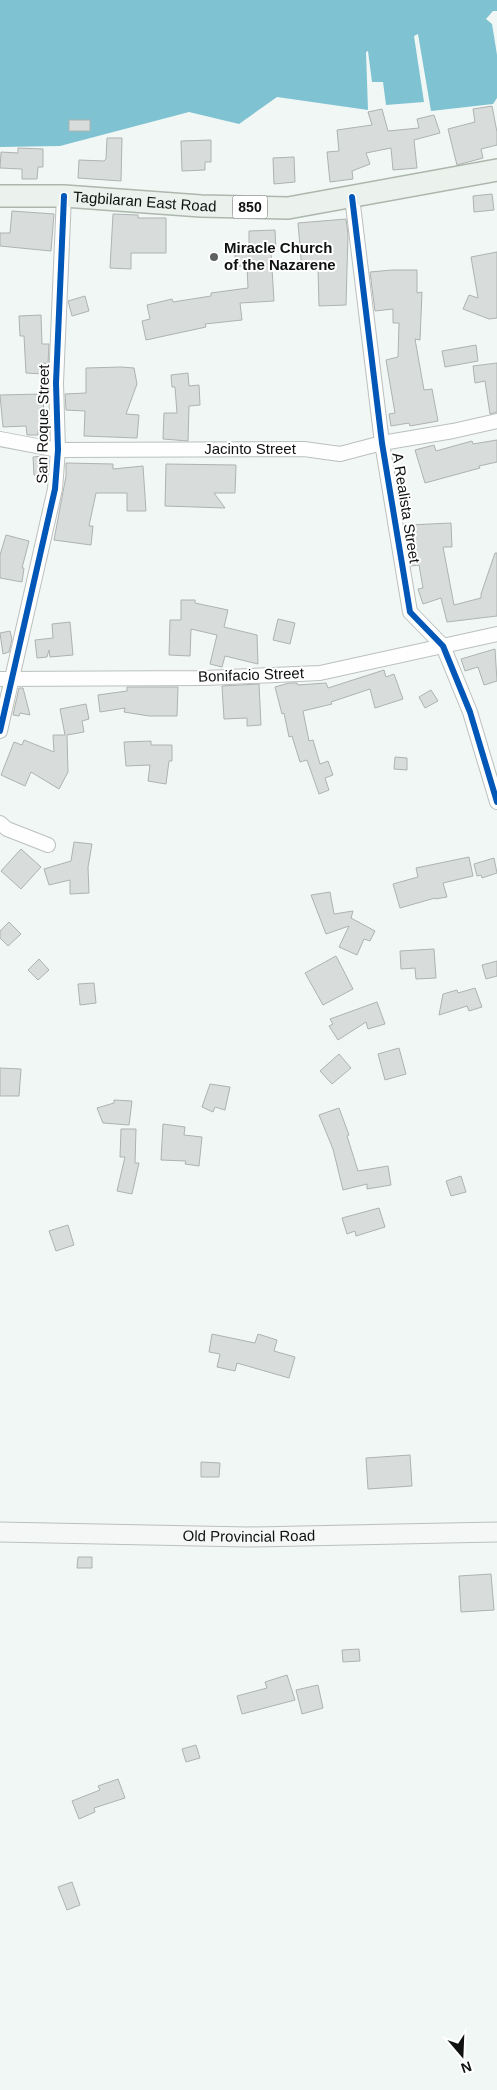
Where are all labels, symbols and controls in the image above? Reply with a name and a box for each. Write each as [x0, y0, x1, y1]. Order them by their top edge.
street label: Tagbilaran East Road [73, 188, 217, 214]
road number: 850 [232, 196, 268, 218]
place label: Miracle Church of the Nazarene [224, 239, 336, 273]
marker: Miracle Church of the Nazarene [208, 251, 220, 263]
street label: San Roque Street [33, 363, 52, 484]
street label: Jacinto Street [204, 440, 297, 457]
street label: A Realista Street [389, 451, 424, 565]
street label: Bonifacio Street [198, 664, 305, 685]
street label: Old Provincial Road [182, 1527, 315, 1545]
north arrow [437, 2030, 487, 2080]
text: N [459, 2058, 474, 2077]

